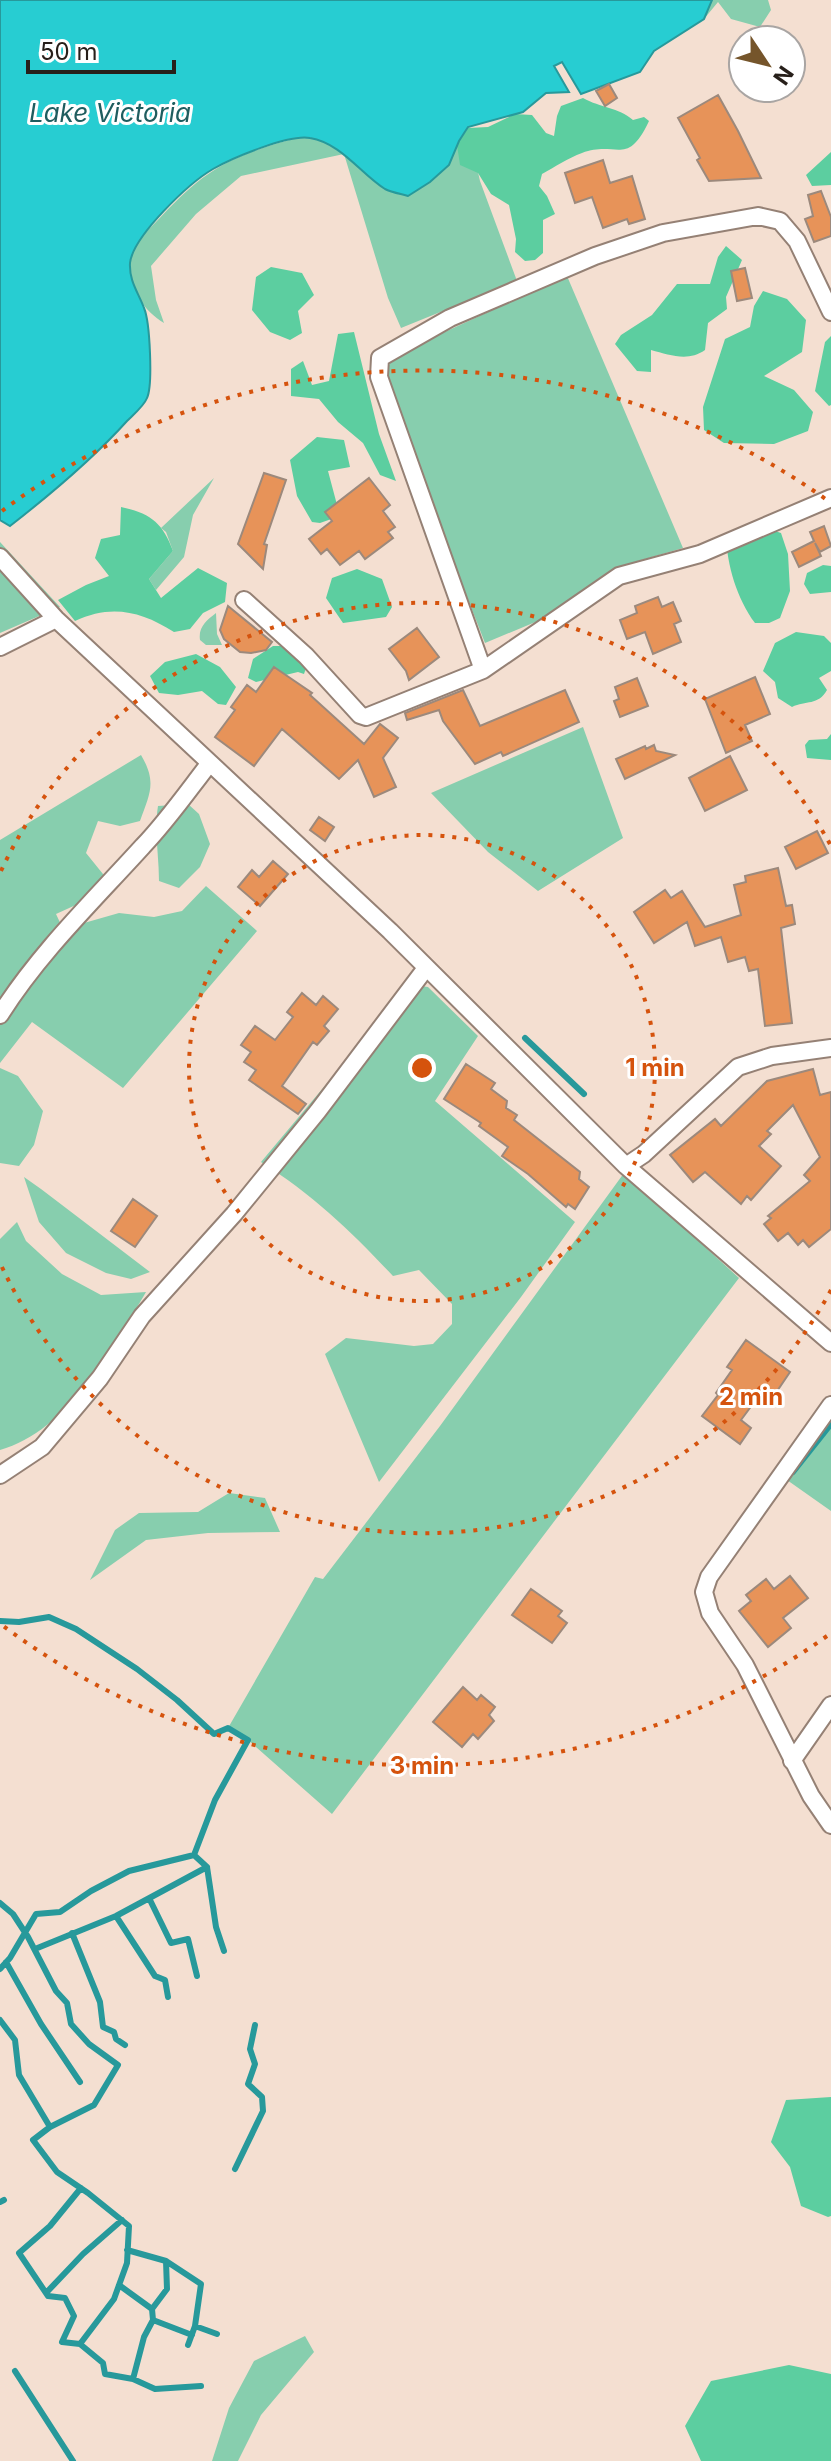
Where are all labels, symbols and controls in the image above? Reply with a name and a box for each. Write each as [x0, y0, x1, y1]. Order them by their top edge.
scale bar [28, 24, 174, 74]
north arrow [727, 24, 807, 104]
text: 50 m [40, 37, 98, 66]
text: N [768, 61, 799, 90]
water label: Lake Victoria [29, 97, 191, 128]
text: 1 min [625, 1053, 685, 1082]
centre of rings [408, 1054, 436, 1082]
text: 2 min [719, 1382, 783, 1411]
text: 3 min [390, 1751, 454, 1780]

